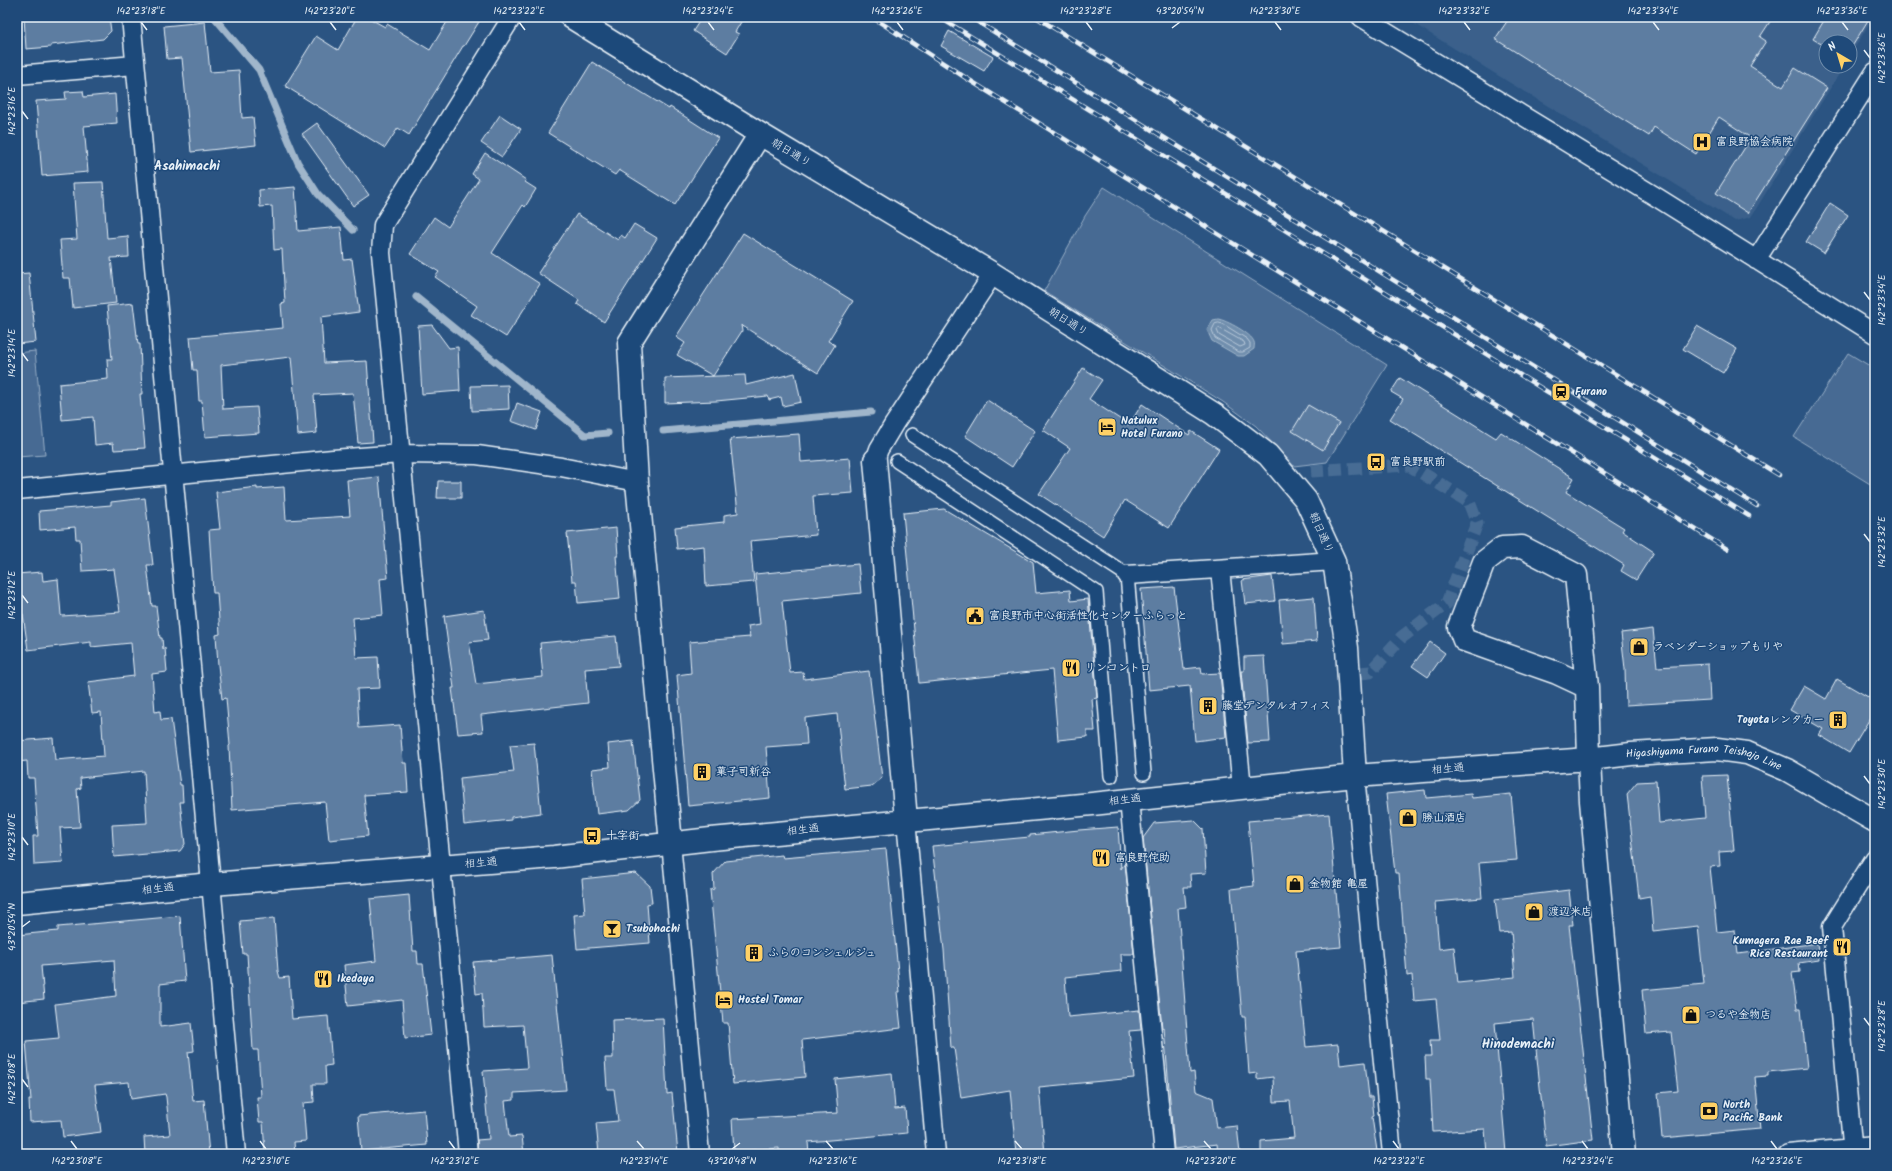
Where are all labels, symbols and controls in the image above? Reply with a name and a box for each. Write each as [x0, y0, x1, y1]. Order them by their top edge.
text: 142°23'18"E [116, 3, 167, 19]
text: 142°23'20"E [305, 3, 357, 19]
text: 142°23'22"E [493, 3, 546, 19]
text: 142°23'24"E [682, 3, 735, 19]
text: 142°23'26"E [871, 3, 924, 19]
text: 142°23'28"E [1060, 3, 1113, 19]
text: 43°20'54"N [1156, 3, 1204, 19]
text: 142°23'30"E [1250, 3, 1301, 19]
text: 142°23'32"E [1438, 3, 1491, 19]
text: 142°23'34"E [1627, 3, 1680, 19]
text: 142°23'36"E [1816, 3, 1869, 19]
text: 142°23'36"E [1874, 31, 1890, 84]
north arrow [1818, 34, 1858, 74]
text: N [1824, 38, 1841, 56]
text: 142°23'16"E [4, 86, 20, 135]
hospital icon: 富良野協会病院 [1691, 131, 1713, 153]
place label: 富良野協会病院 [1716, 133, 1793, 151]
street label: 朝日通り [768, 134, 814, 172]
district label: Asahimachi [154, 156, 221, 177]
text: 142°23'34"E [1874, 273, 1890, 326]
street label: 朝日通り [1045, 303, 1091, 341]
text: 142°23'14"E [4, 328, 20, 377]
station icon: Furano [1550, 381, 1572, 403]
place label: Furano [1575, 383, 1607, 401]
place label: Natulux Hotel Furano [1121, 412, 1183, 443]
hotel icon: Natulux Hotel Furano [1096, 416, 1118, 438]
bus stop icon: 富良野駅前 [1365, 451, 1387, 473]
place label: 富良野駅前 [1390, 453, 1445, 471]
street label: 朝日通り [1304, 509, 1338, 557]
text: 142°23'32"E [1874, 515, 1890, 568]
text: 142°23'12"E [4, 569, 20, 619]
public building icon: 富良野市中心街活性化センターふらっと [964, 605, 986, 627]
place label: 富良野市中心街活性化センターふらっと [989, 607, 1187, 625]
shop icon: ラベンダーショップもりや [1628, 636, 1650, 658]
place label: ラベンダーショップもりや [1653, 638, 1783, 656]
restaurant icon: リンコントロ [1060, 657, 1082, 679]
place label: リンコントロ [1085, 659, 1151, 677]
building icon: 藤堂デンタルオフィス [1197, 695, 1219, 717]
place label: 藤堂デンタルオフィス [1222, 697, 1331, 715]
building icon: Toyotaレンタカー [1827, 709, 1849, 731]
place label: Toyotaレンタカー [1737, 711, 1824, 729]
street label: Higashiyama Furano Teishajo Line [1625, 740, 1785, 776]
text: 142°23'30"E [1874, 758, 1890, 809]
street label: 相生通 [1431, 759, 1465, 779]
building icon: 菓子司新谷 [691, 761, 713, 783]
place label: 菓子司新谷 [716, 763, 771, 781]
street label: 相生通 [1108, 789, 1142, 811]
shop icon: 勝山酒店 [1397, 807, 1419, 829]
place label: 勝山酒店 [1422, 809, 1466, 827]
text: 142°23'10"E [4, 812, 20, 861]
street label: 相生通 [786, 819, 820, 841]
bus stop icon: 十字街 [581, 825, 603, 847]
place label: 十字街 [606, 827, 640, 845]
restaurant icon: 富良野侘助 [1090, 847, 1112, 869]
place label: 富良野侘助 [1115, 849, 1170, 867]
street label: 相生通 [464, 853, 498, 873]
shop icon: 金物館 亀屋 [1284, 873, 1306, 895]
place label: 金物館 亀屋 [1309, 875, 1368, 893]
street label: 相生通 [141, 878, 175, 900]
shop icon: 渡辺米店 [1523, 901, 1545, 923]
text: 43°20'54"N [4, 903, 20, 951]
place label: 渡辺米店 [1548, 903, 1592, 921]
bar icon: Tsubohachi [601, 918, 623, 940]
place label: Tsubohachi [626, 920, 681, 938]
place label: Kumagera Rae Beef Rice Restaurant [1733, 932, 1829, 963]
restaurant icon: Kumagera Rae Beef Rice Restaurant [1831, 936, 1853, 958]
building icon: ふらのコンシェルジュ [743, 942, 765, 964]
place label: ふらのコンシェルジュ [768, 944, 876, 962]
restaurant icon: Ikedaya [312, 968, 334, 990]
place label: Ikedaya [337, 970, 374, 988]
hotel icon: Hostel Tomar [713, 989, 735, 1011]
place label: Hostel Tomar [738, 991, 803, 1009]
text: 142°23'28"E [1874, 999, 1890, 1052]
shop icon: つるや金物店 [1680, 1004, 1702, 1026]
place label: つるや金物店 [1705, 1006, 1771, 1024]
district label: Hinodemachi [1482, 1034, 1555, 1055]
text: 142°23'08"E [4, 1052, 20, 1105]
place label: North Pacific Bank [1723, 1096, 1783, 1127]
bank icon: North Pacific Bank [1698, 1100, 1720, 1122]
text: 142°23'08"E [52, 1153, 104, 1169]
text: 142°23'10"E [242, 1153, 291, 1169]
text: 142°23'12"E [431, 1153, 481, 1169]
text: 142°23'14"E [620, 1153, 669, 1169]
text: 43°20'48"N [708, 1153, 756, 1169]
text: 142°23'16"E [809, 1153, 858, 1169]
text: 142°23'18"E [997, 1153, 1048, 1169]
text: 142°23'20"E [1186, 1153, 1238, 1169]
text: 142°23'22"E [1373, 1153, 1426, 1169]
text: 142°23'24"E [1562, 1153, 1615, 1169]
text: 142°23'26"E [1751, 1153, 1804, 1169]

